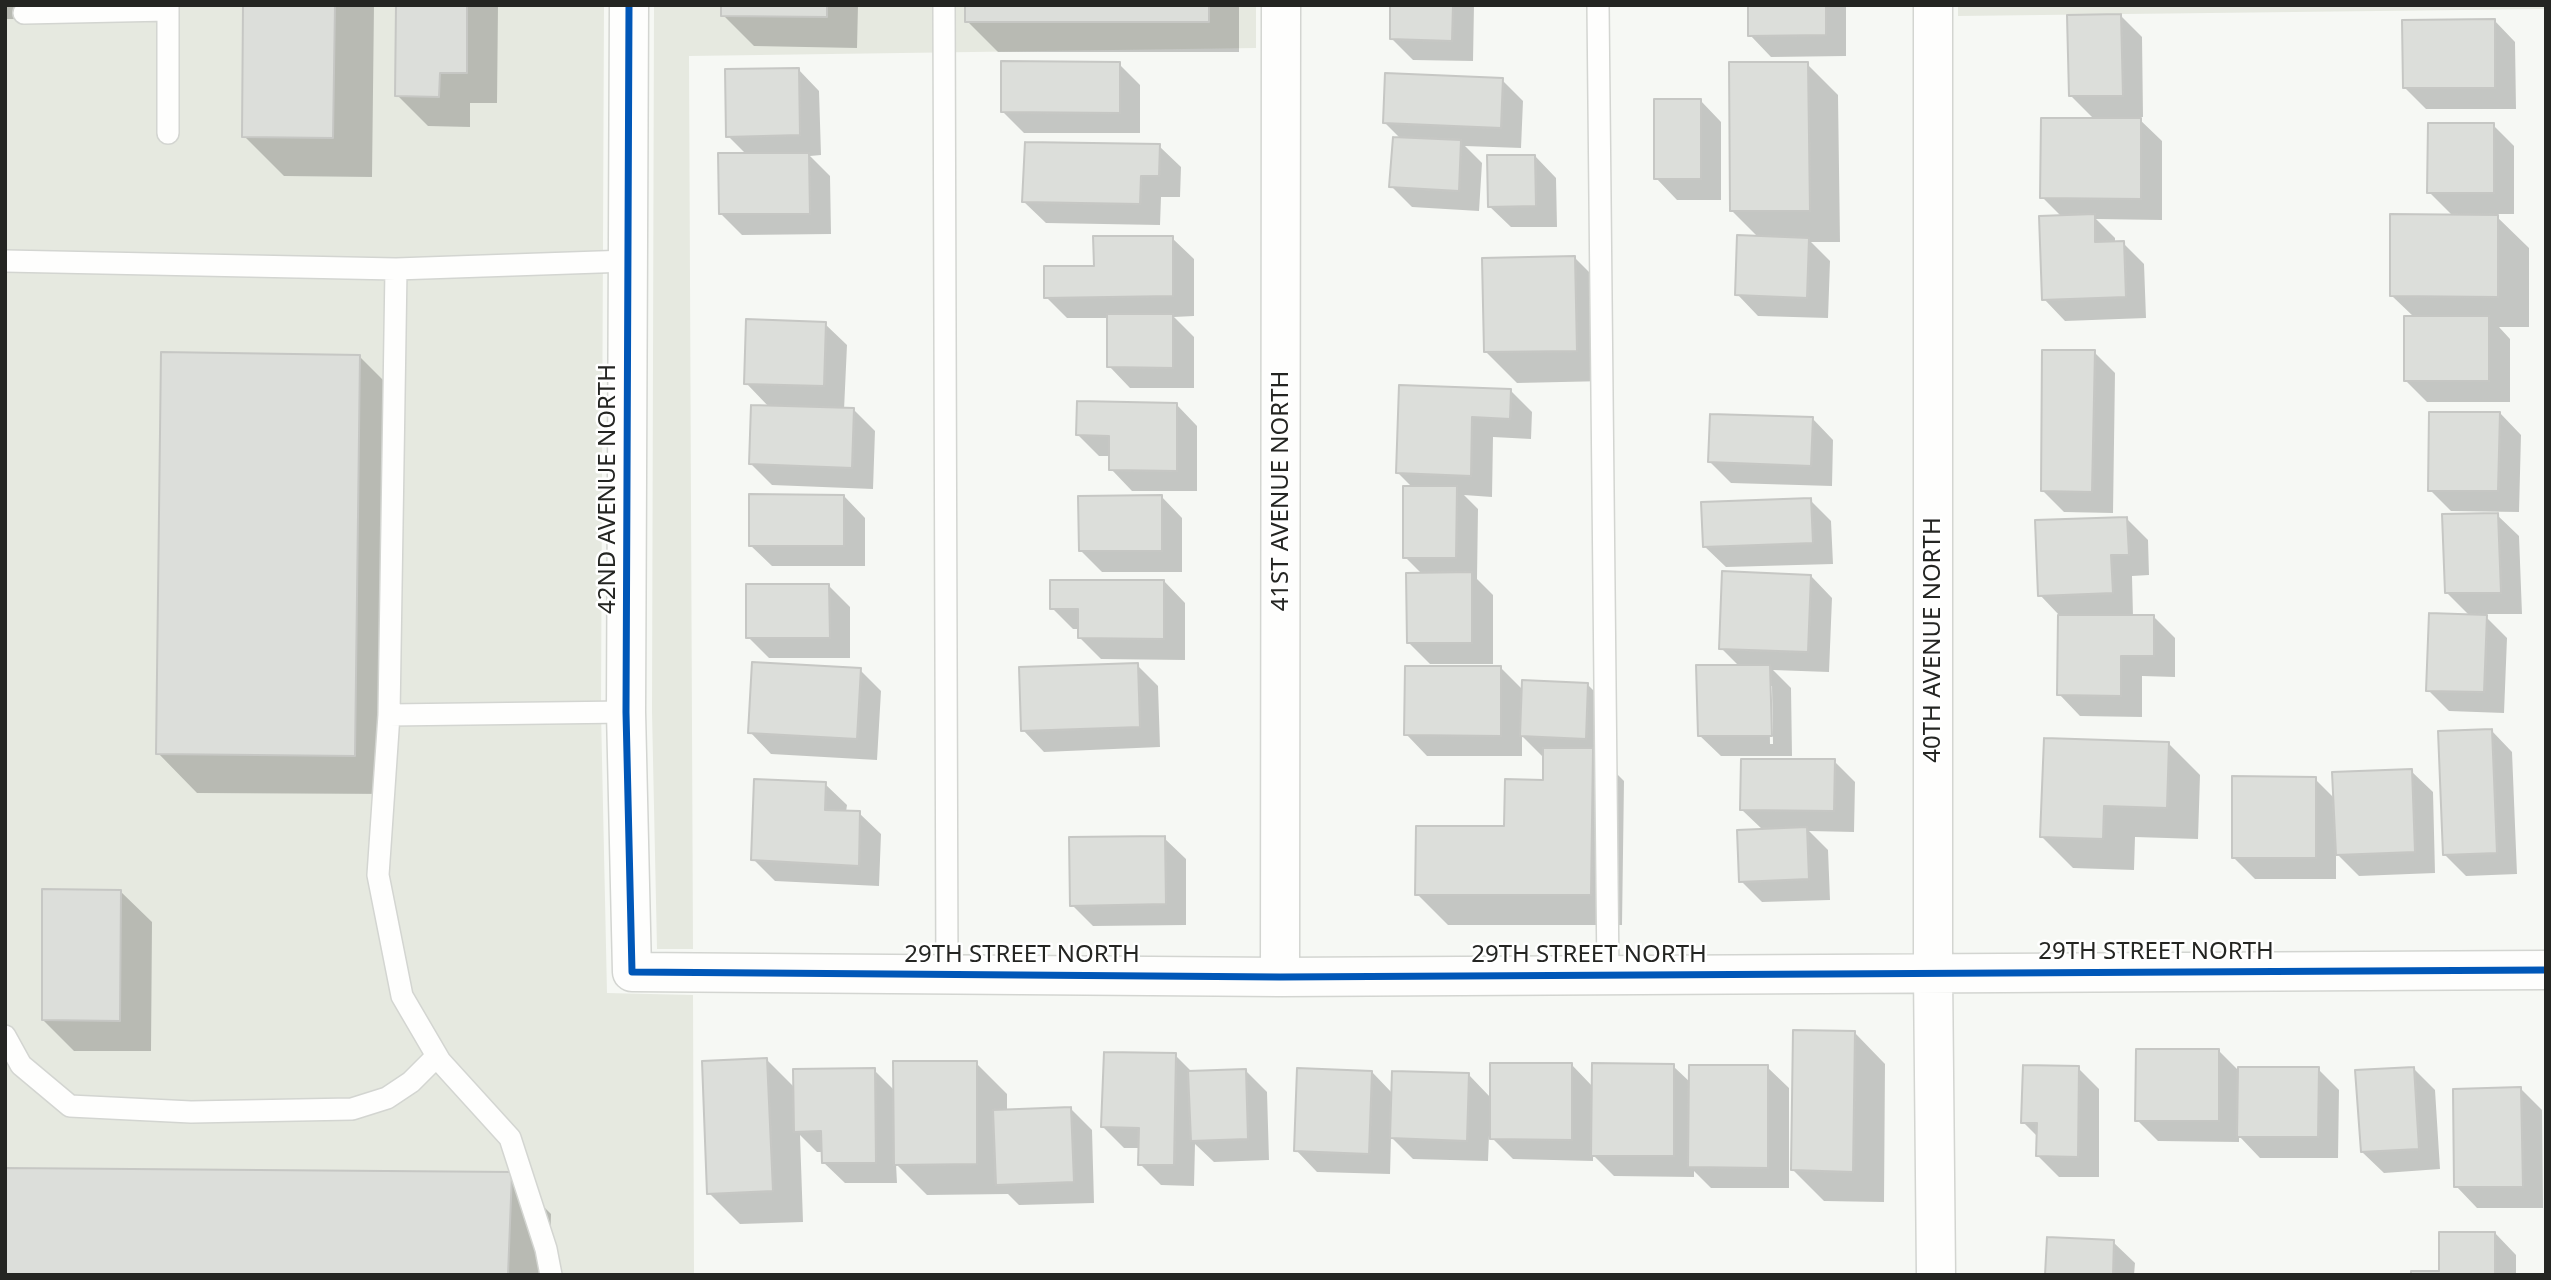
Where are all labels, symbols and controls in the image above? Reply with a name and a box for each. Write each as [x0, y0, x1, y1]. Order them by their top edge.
street label: 42ND AVENUE NORTH [594, 364, 622, 614]
street label: 41ST AVENUE NORTH [1267, 371, 1295, 611]
street label: 40TH AVENUE NORTH [1919, 517, 1947, 763]
street label: 29TH STREET NORTH [2038, 938, 2274, 966]
street label: 29TH STREET NORTH [904, 941, 1140, 969]
street label: 29TH STREET NORTH [1471, 941, 1707, 969]

